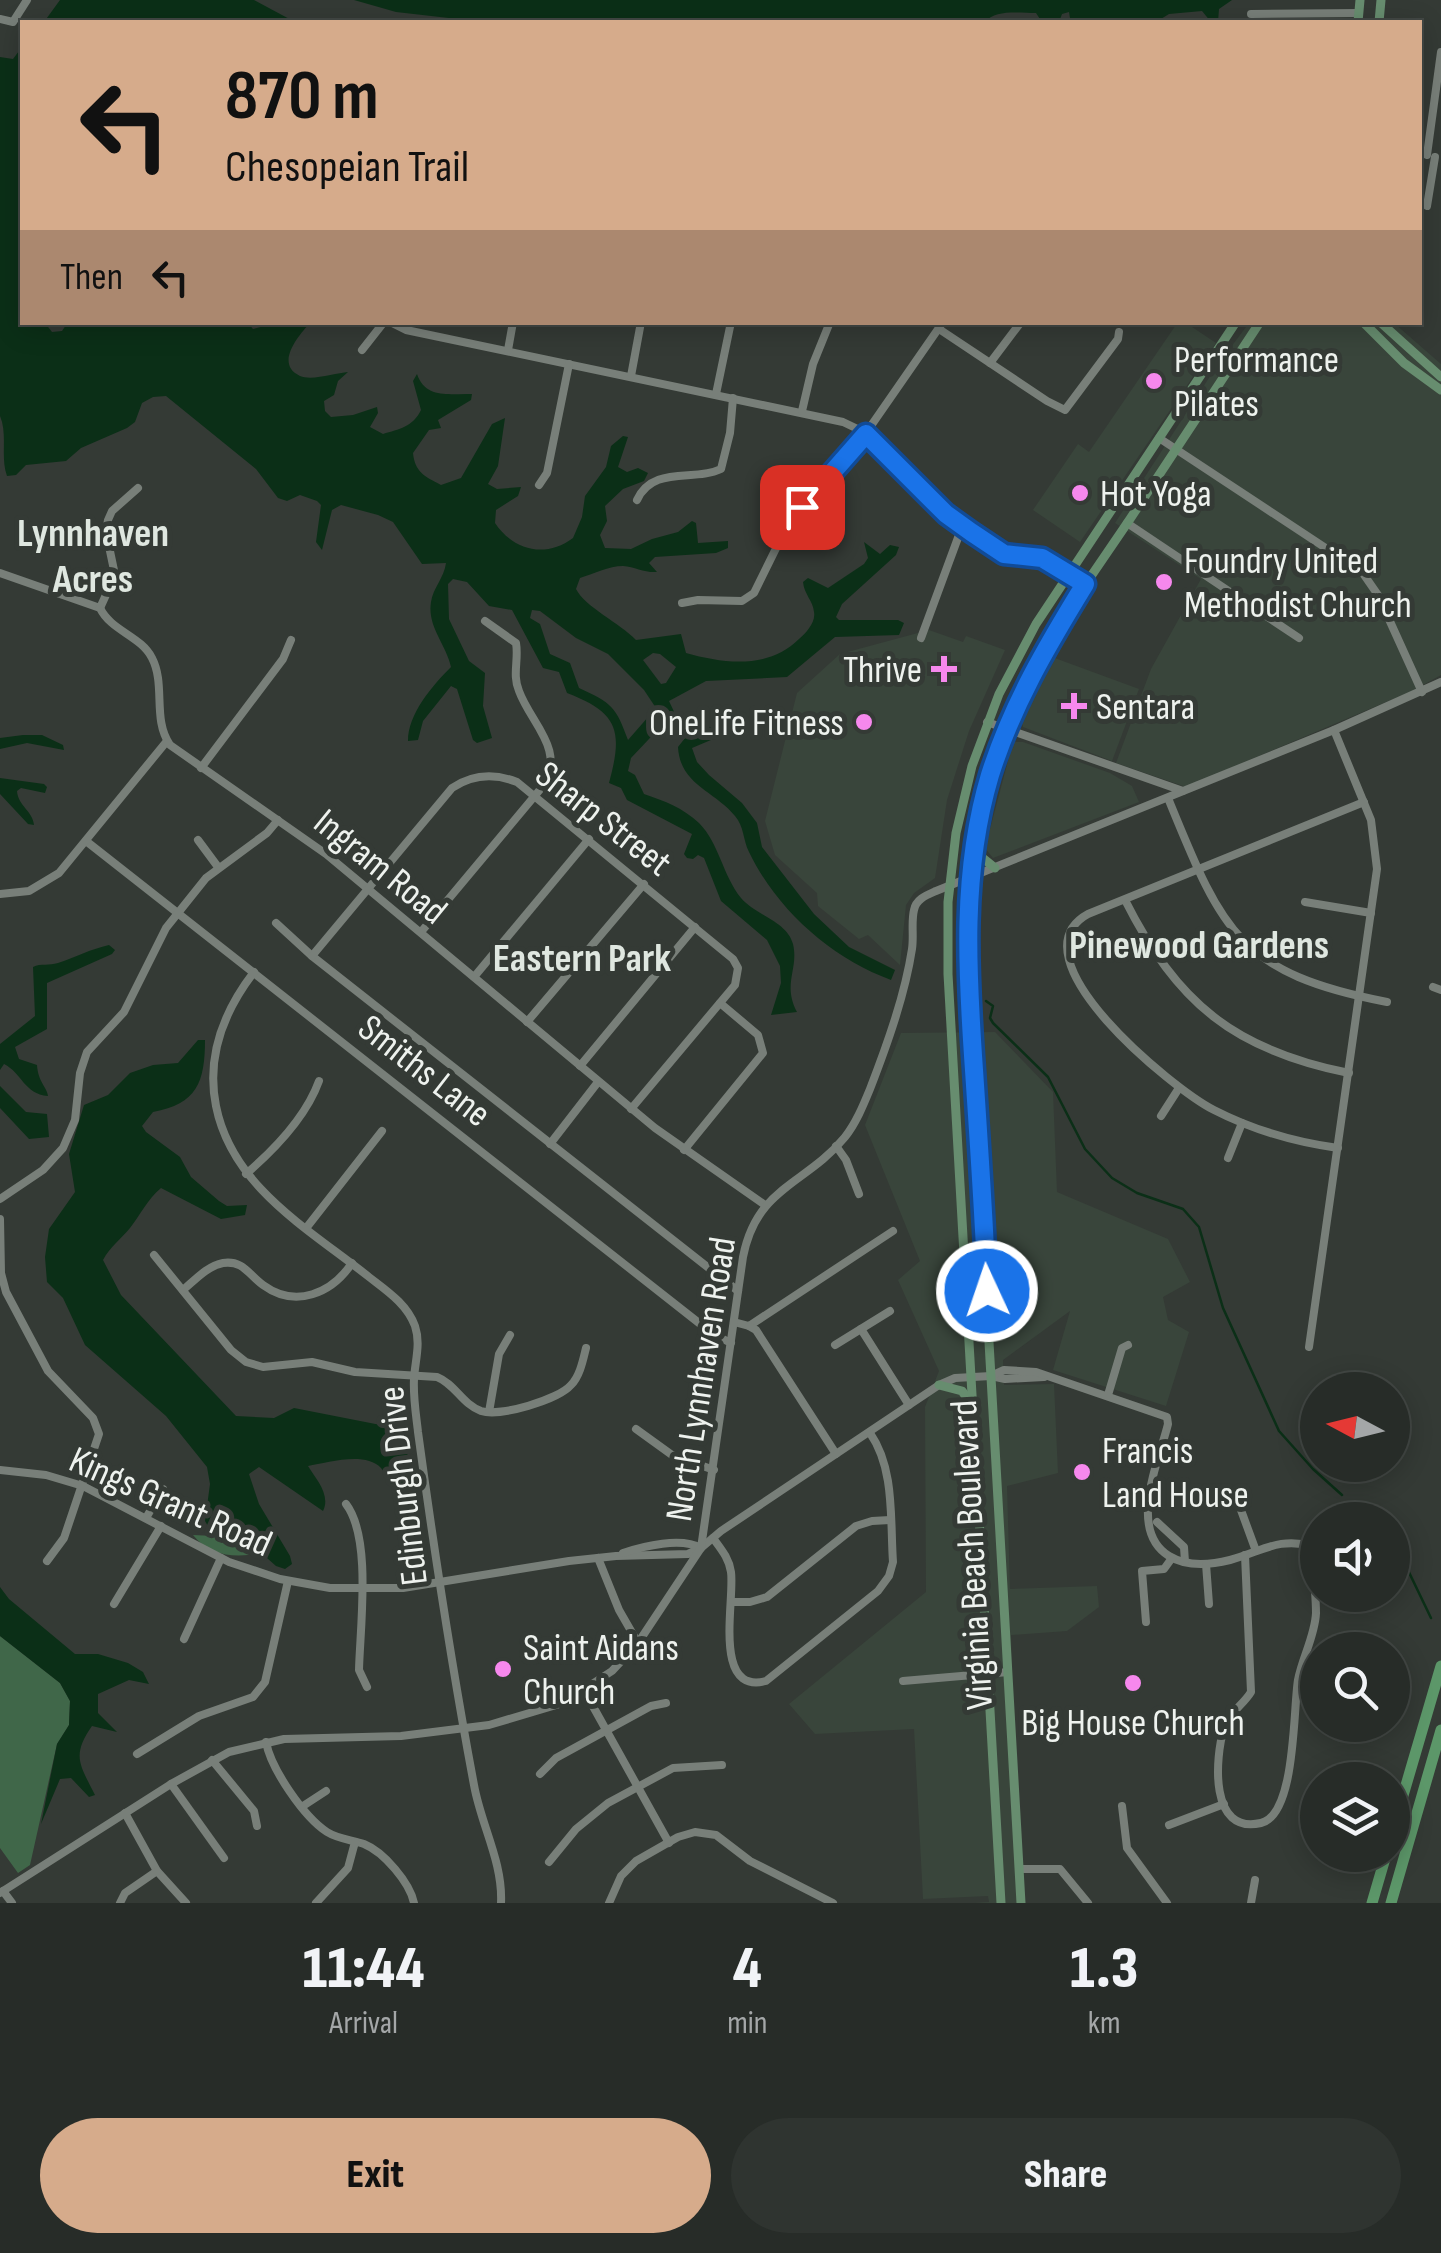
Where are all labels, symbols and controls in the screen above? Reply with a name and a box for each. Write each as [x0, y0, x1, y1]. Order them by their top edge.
text: 870 m [225, 55, 379, 139]
icon: left [60, 60, 190, 190]
text: Chesopeian Trail [225, 140, 469, 195]
icon: left [143, 250, 198, 305]
text: Then [60, 255, 123, 300]
place label: Performance Pilates [1174, 338, 1339, 427]
marker: Performance Pilates [1143, 370, 1165, 392]
pin [760, 465, 845, 550]
place label: Hot Yoga [1100, 472, 1212, 517]
icon: arrive [775, 480, 830, 535]
marker: Hot Yoga [1069, 482, 1091, 504]
district label: Lynnhaven Acres [17, 510, 169, 604]
place label: Foundry United Methodist Church [1184, 539, 1412, 628]
marker: Foundry United Methodist Church [1153, 571, 1175, 593]
place label: Thrive [843, 648, 922, 693]
marker: Thrive [931, 656, 957, 682]
place label: Sentara [1096, 685, 1195, 730]
marker: Sentara [1061, 693, 1087, 719]
place label: OneLife Fitness [649, 701, 844, 746]
marker: OneLife Fitness [853, 711, 875, 733]
street label: Sharp Street [526, 752, 680, 886]
street label: Ingram Road [305, 800, 456, 934]
district label: Pinewood Gardens [1069, 922, 1329, 970]
district label: Eastern Park [493, 935, 671, 983]
street label: Smiths Lane [349, 1006, 499, 1137]
street label: North Lynnhaven Road [657, 1234, 746, 1524]
position arrow [935, 1239, 1039, 1343]
north arrow [1300, 1372, 1410, 1482]
map controls [1300, 1372, 1410, 1872]
street label: Edinburgh Drive [369, 1384, 438, 1588]
street label: Virginia Beach Boulevard [942, 1399, 1003, 1711]
place label: Francis Land House [1102, 1429, 1249, 1518]
street label: Kings Grant Road [62, 1438, 279, 1567]
marker: Francis Land House [1071, 1461, 1093, 1483]
button: sound [1300, 1502, 1410, 1612]
place label: Saint Aidans Church [523, 1626, 679, 1715]
button: search [1300, 1632, 1410, 1742]
marker: Saint Aidans Church [492, 1658, 514, 1680]
marker: Big House Church [1122, 1672, 1144, 1694]
place label: Big House Church [1021, 1701, 1245, 1746]
button: layers [1300, 1762, 1410, 1872]
text: 11:44 [303, 1933, 425, 2005]
text: 4 [733, 1933, 762, 2005]
text: 1.3 [1070, 1933, 1138, 2005]
text: Arrival [329, 2004, 398, 2043]
text: min [727, 2004, 768, 2043]
text: km [1088, 2004, 1121, 2043]
button: Exit [40, 2118, 711, 2233]
button: Share [731, 2118, 1401, 2233]

